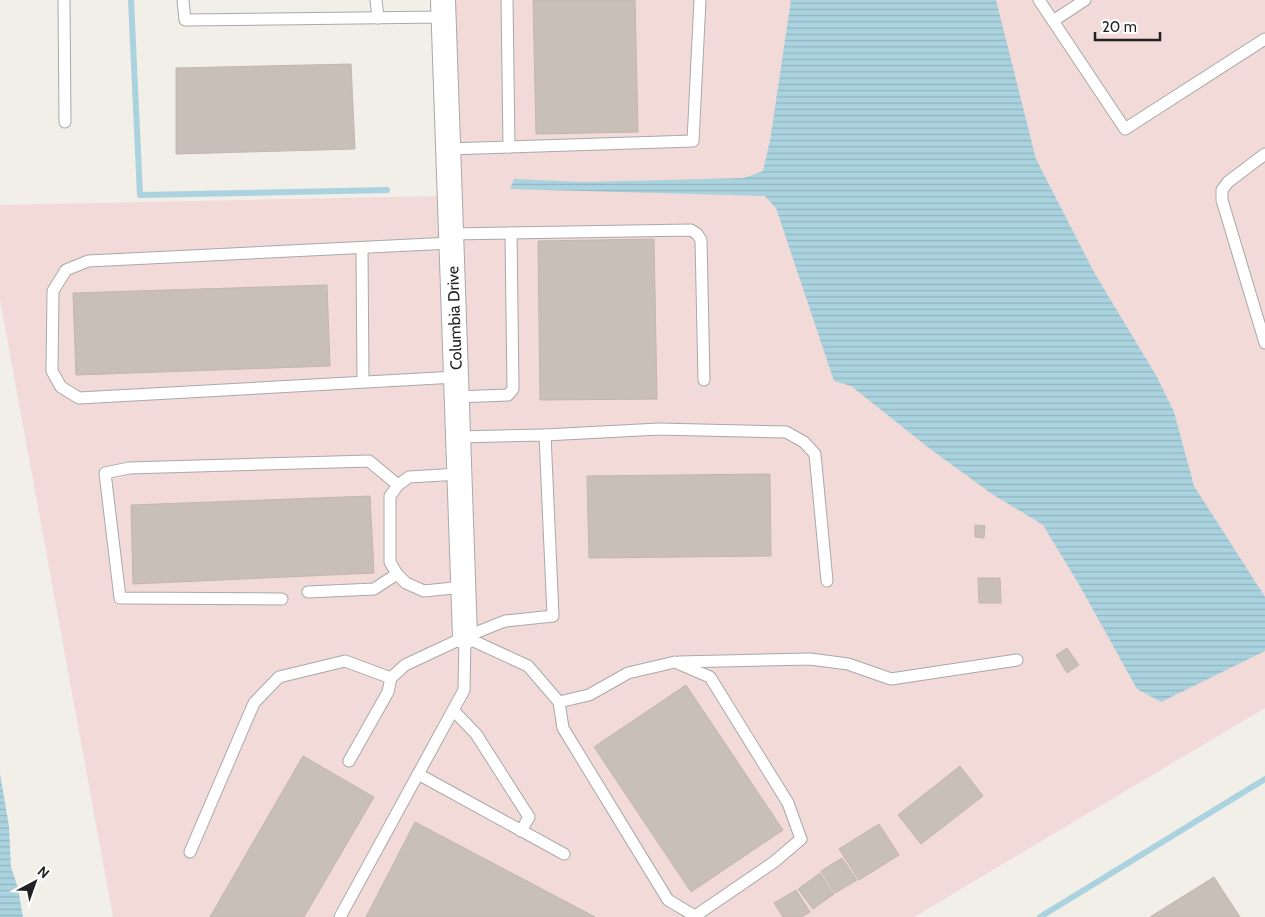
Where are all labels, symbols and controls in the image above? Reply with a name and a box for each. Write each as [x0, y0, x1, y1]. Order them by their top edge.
scale bar [1095, 10, 1160, 42]
text: 20 m [1102, 18, 1137, 36]
street label: Columbia Drive [443, 266, 466, 370]
north arrow [10, 857, 60, 907]
text: N [34, 862, 53, 882]

